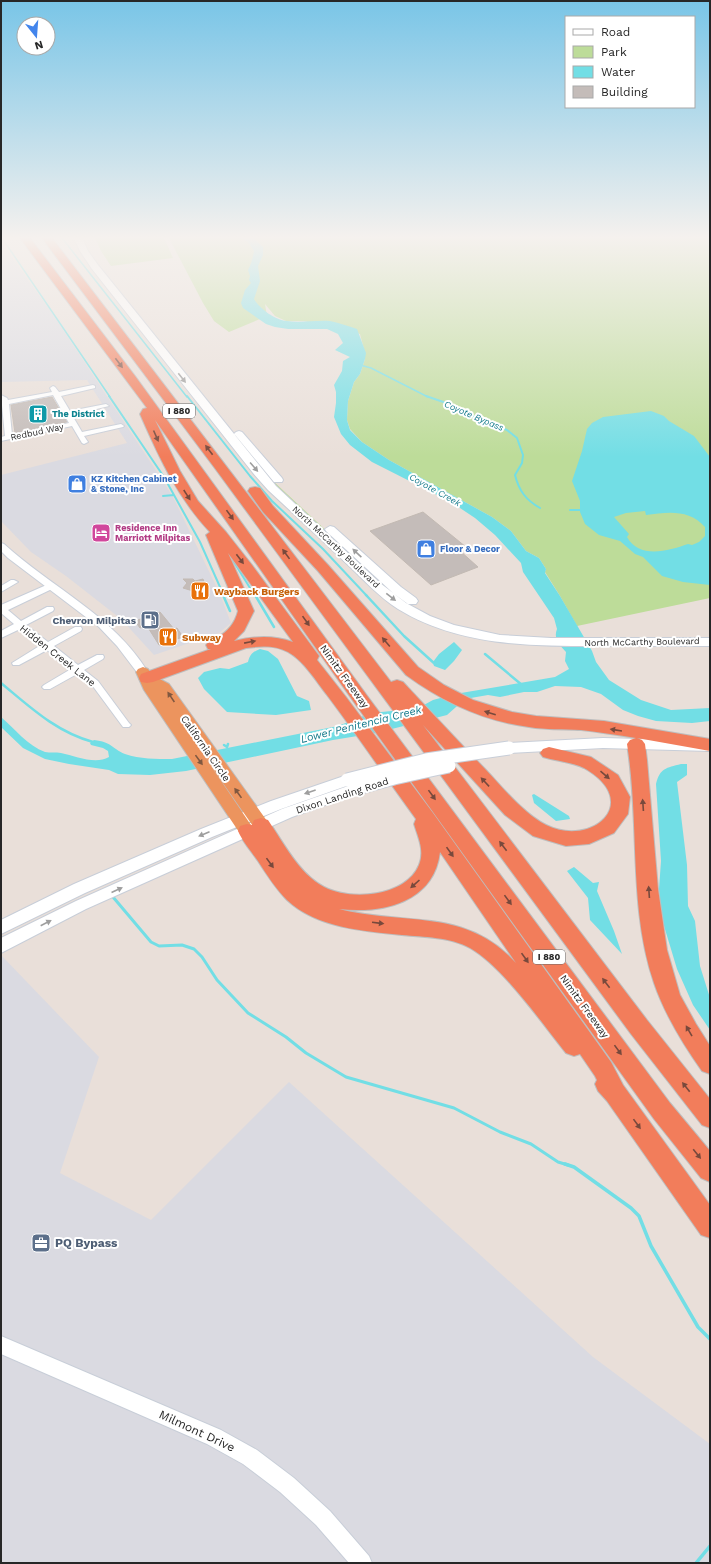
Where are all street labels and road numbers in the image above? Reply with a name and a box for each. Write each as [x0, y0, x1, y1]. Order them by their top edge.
road number: I 880 [163, 404, 195, 418]
street label: Redbud Way [9, 421, 65, 443]
street label: North McCarthy Boulevard [290, 504, 382, 590]
street label: Hidden Creek Lane [18, 623, 98, 688]
street label: North McCarthy Boulevard [584, 636, 700, 648]
street label: Nimitz Freeway [318, 643, 372, 711]
street label: California Circle [179, 713, 233, 783]
street label: Dixon Landing Road [294, 775, 390, 816]
road number: I 880 [533, 950, 565, 964]
street label: Nimitz Freeway [558, 973, 612, 1041]
street label: Milmont Drive [157, 1407, 237, 1455]

